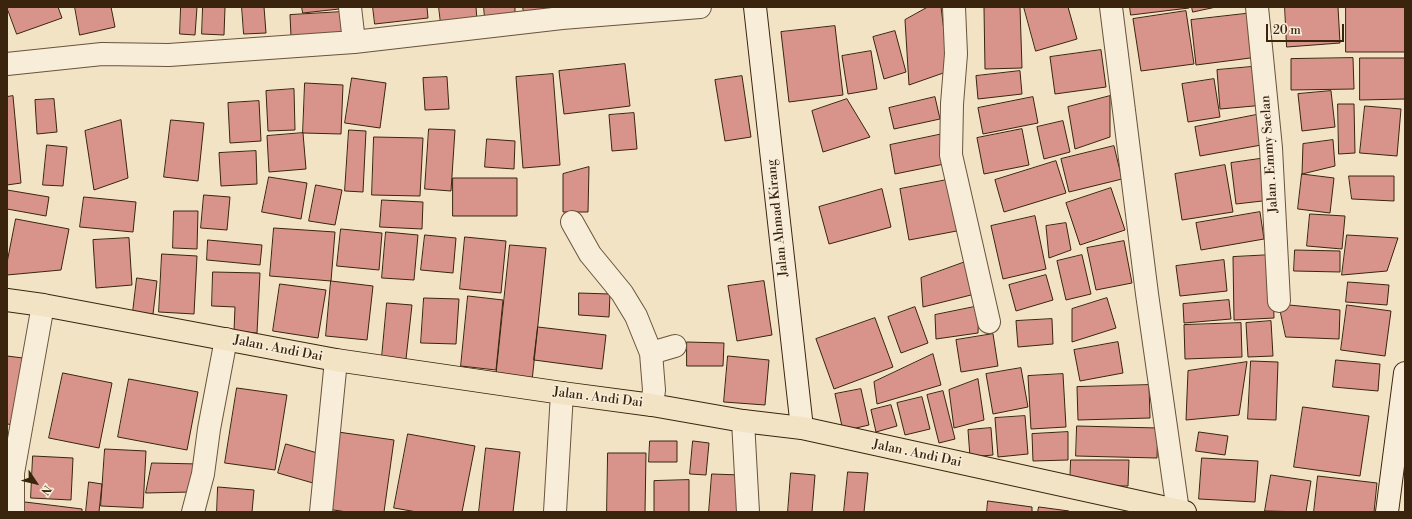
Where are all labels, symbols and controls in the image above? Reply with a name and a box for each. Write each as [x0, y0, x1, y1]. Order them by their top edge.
scale bar [1268, 16, 1346, 42]
text: 20 m [1273, 23, 1301, 38]
street label: Jalan . Emmy Saelan [1258, 95, 1282, 213]
street label: Jalan Ahmad Kirang [764, 158, 792, 278]
street label: Jalan . Andi Dai [232, 333, 324, 365]
street label: Jalan . Andi Dai [552, 385, 644, 411]
street label: Jalan . Andi Dai [871, 437, 963, 471]
north arrow [16, 463, 56, 503]
text: N [38, 482, 54, 497]

